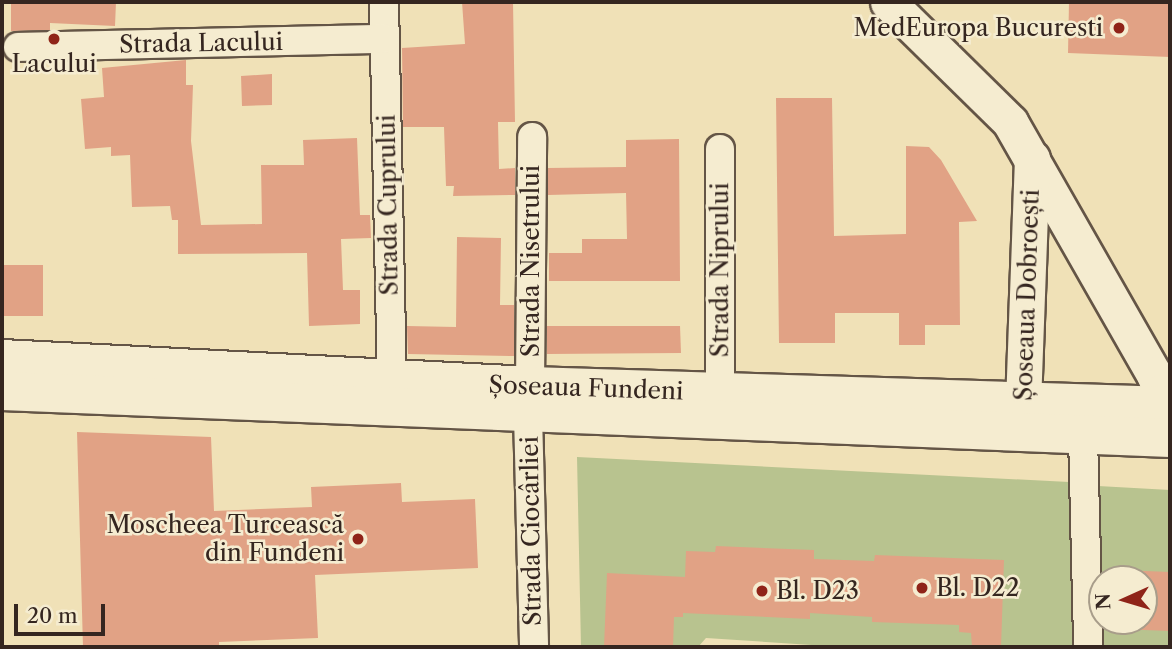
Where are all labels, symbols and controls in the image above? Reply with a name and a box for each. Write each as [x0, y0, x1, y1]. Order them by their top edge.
place label: MedEuropa Bucuresti [853, 14, 1103, 42]
marker: MedEuropa Bucuresti [1109, 18, 1129, 38]
street label: Strada Lacului [119, 27, 283, 59]
marker: Lacului [46, 31, 62, 47]
place label: Lacului [12, 50, 96, 78]
street label: Strada Cuprului [372, 114, 404, 296]
street label: Strada Nisetrului [517, 165, 545, 357]
street label: Strada Niprului [706, 182, 734, 358]
street label: Șoseaua Dobroești [1009, 188, 1045, 402]
street label: Șoseaua Fundeni [488, 370, 684, 406]
street label: Strada Ciocârliei [515, 436, 547, 626]
place label: Moscheea Turcească din Fundeni [105, 511, 344, 567]
marker: Moscheea Turcească din Fundeni [350, 531, 366, 547]
north arrow [1088, 565, 1158, 635]
place label: Bl. D22 [936, 574, 1019, 602]
place label: Bl. D23 [776, 577, 859, 605]
marker: Bl. D22 [914, 580, 930, 596]
marker: Bl. D23 [754, 583, 770, 599]
scale bar [18, 590, 108, 634]
text: N [1092, 592, 1116, 610]
text: 20 m [27, 603, 78, 628]

